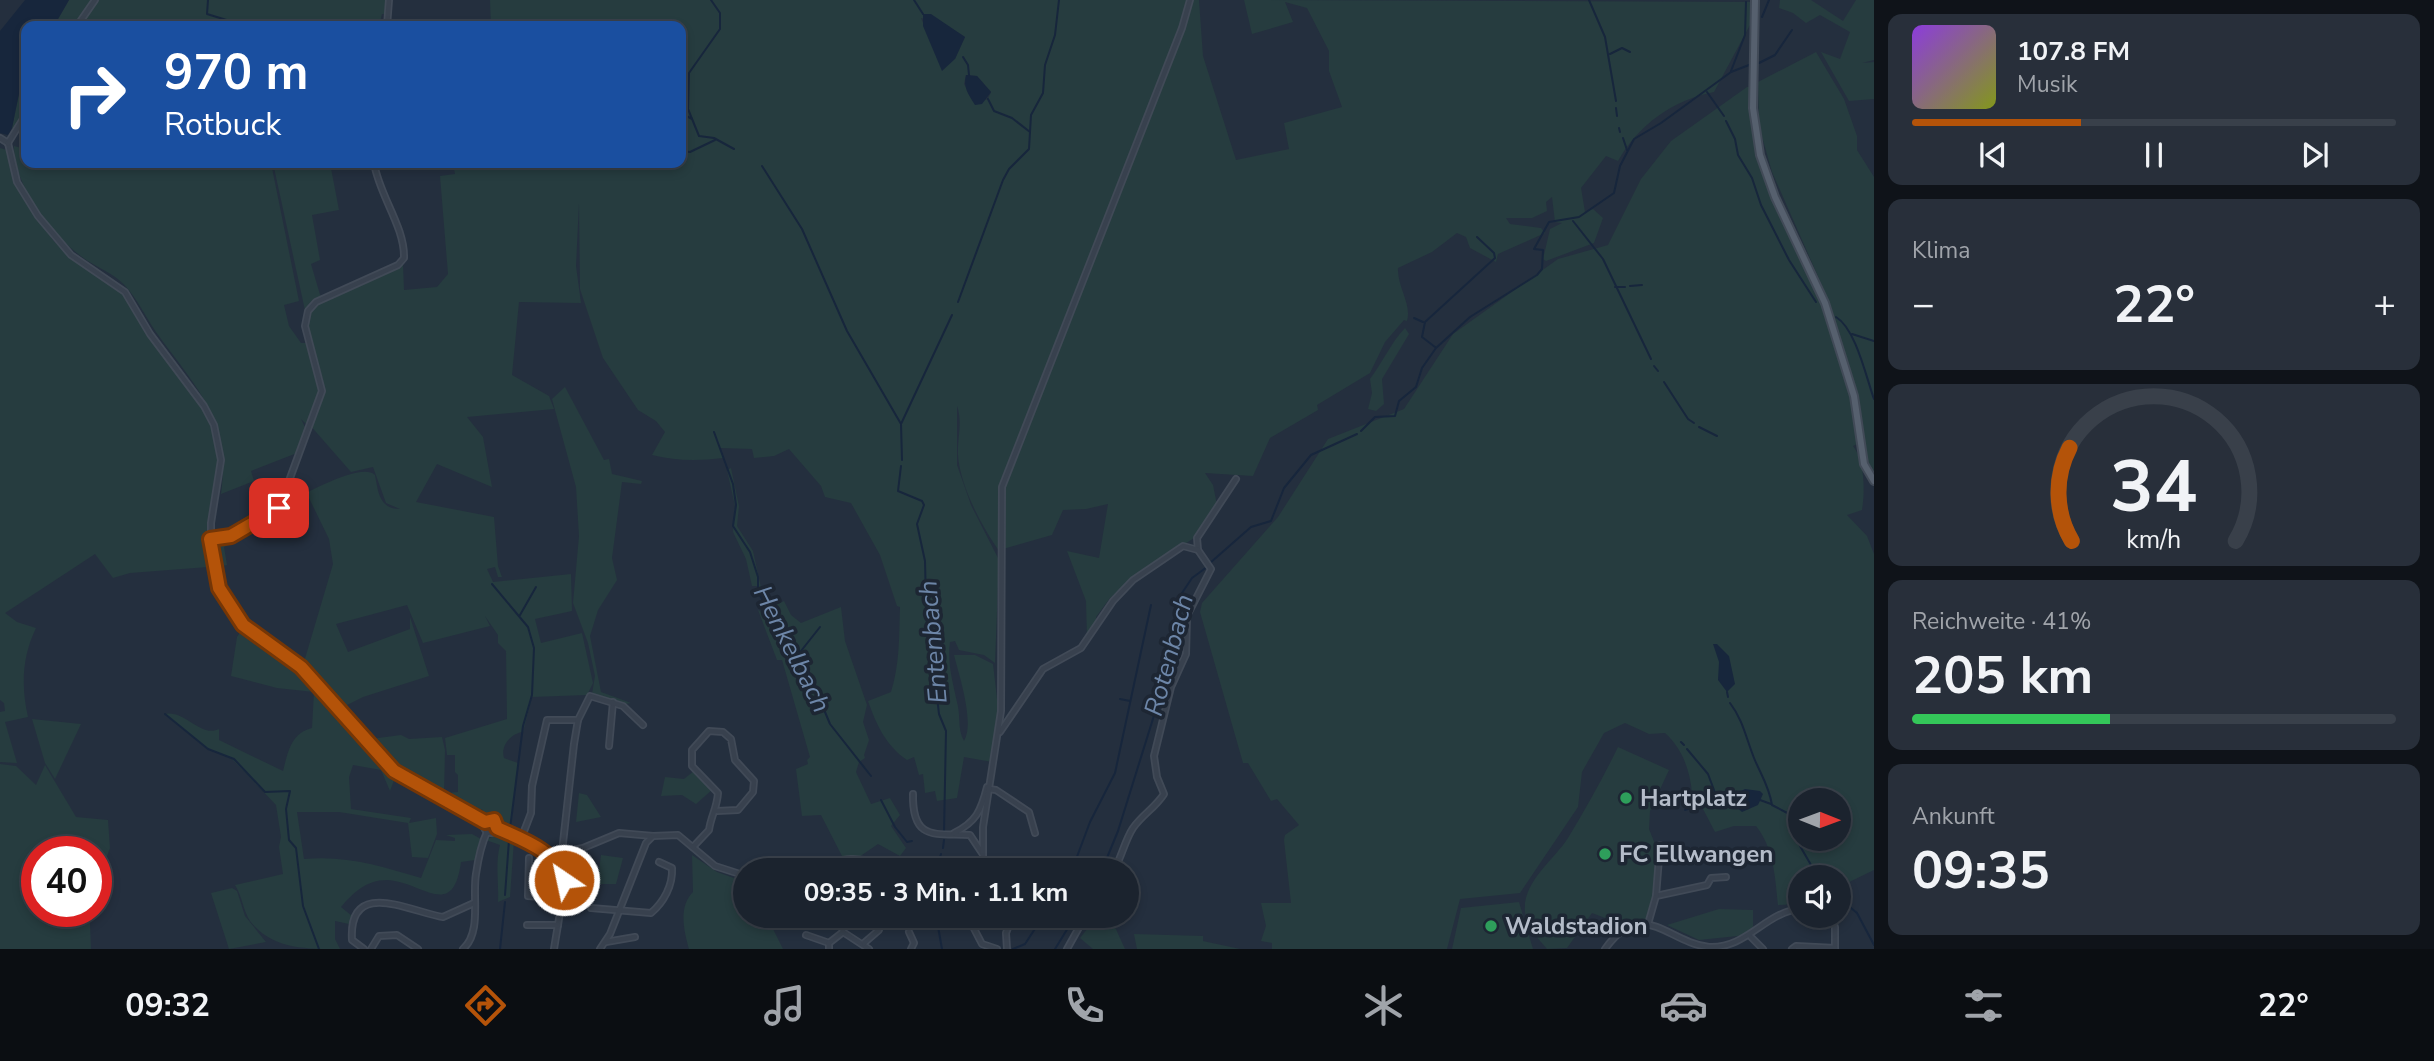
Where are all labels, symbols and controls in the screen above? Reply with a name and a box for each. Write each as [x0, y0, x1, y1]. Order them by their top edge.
text: 107.8 FM [2017, 34, 2130, 69]
text: 970 m [164, 39, 308, 106]
icon: right [49, 49, 140, 140]
text: Musik [2017, 69, 2077, 100]
text: Rotbuck [164, 103, 281, 146]
icon: previous [1974, 136, 2012, 174]
icon: pause [2135, 136, 2173, 174]
icon: next [2296, 136, 2334, 174]
text: Klima [1912, 235, 1970, 266]
text: 22° [2113, 269, 2195, 340]
text: − [1912, 279, 1935, 330]
text: + [2373, 279, 2396, 330]
text: 34 [2110, 437, 2198, 537]
pin [249, 478, 309, 538]
icon: arrive [260, 489, 298, 527]
text: km/h [2126, 522, 2182, 556]
water label: Henkelbach [745, 579, 839, 719]
water label: Entenbach [910, 579, 956, 705]
water label: Rotenbach [1136, 590, 1202, 720]
text: Reichweite · 41% [1912, 606, 2091, 637]
text: 205 km [1912, 640, 2093, 711]
place label: Hartplatz [1640, 782, 1747, 814]
north arrow [1788, 788, 1852, 850]
map controls [1788, 788, 1851, 928]
marker: Hartplatz [1618, 790, 1634, 806]
text: Ankunft [1912, 801, 1994, 832]
text: 09:35 [1912, 835, 2050, 906]
speed limit sign: 40 [21, 836, 112, 927]
place label: FC Ellwangen [1619, 838, 1773, 870]
position arrow [527, 843, 601, 917]
marker: FC Ellwangen [1597, 846, 1613, 862]
button: sound [1788, 865, 1851, 928]
text: 09:35 · 3 Min. · 1.1 km [804, 875, 1068, 910]
place label: Waldstadion [1505, 910, 1648, 942]
marker: Waldstadion [1483, 918, 1499, 934]
icon: directions [461, 981, 510, 1030]
icon: music [760, 981, 809, 1030]
icon: phone [1060, 981, 1109, 1030]
icon: climate [1359, 981, 1408, 1030]
icon: car [1659, 981, 1708, 1030]
icon: filters [1959, 981, 2008, 1030]
text: 09:32 [125, 984, 210, 1027]
text: 22° [2258, 984, 2309, 1027]

